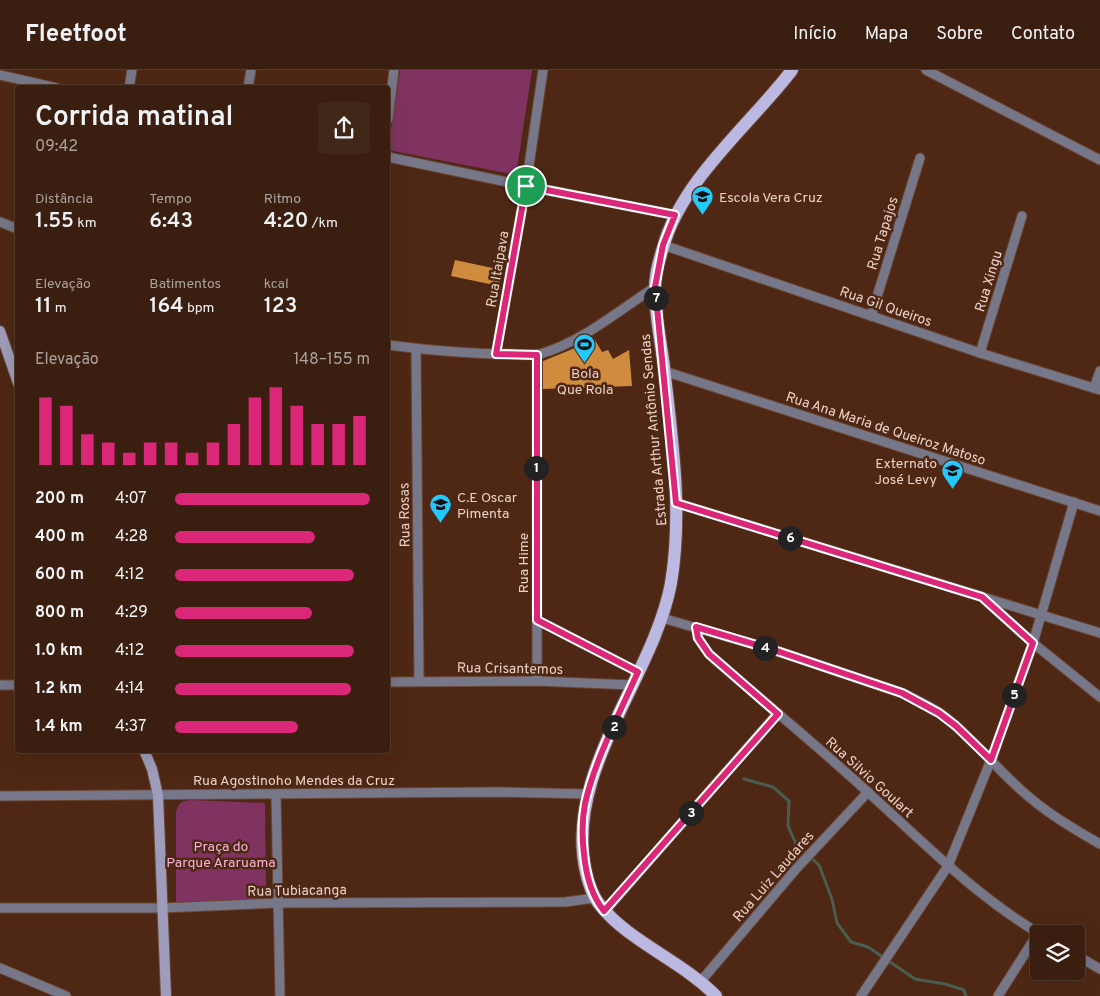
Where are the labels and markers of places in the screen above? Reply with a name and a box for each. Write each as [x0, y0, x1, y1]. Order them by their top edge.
pin [505, 165, 547, 207]
school or university icon: Escola Vera Cruz [691, 185, 715, 216]
place label: Escola Vera Cruz [719, 190, 823, 207]
pin: 7 [644, 286, 668, 310]
sports icon: Bola Que Rola [573, 333, 597, 364]
place label: Bola Que Rola [557, 366, 613, 399]
pin: 1 [524, 456, 548, 480]
place label: Externato José Levy [874, 456, 937, 489]
school or university icon: Externato José Levy [941, 459, 965, 490]
place label: C.E Oscar Pimenta [457, 490, 518, 523]
school or university icon: C.E Oscar Pimenta [429, 493, 453, 524]
pin: 6 [778, 526, 802, 550]
pin: 4 [752, 636, 778, 660]
pin: 5 [1002, 682, 1026, 708]
pin: 2 [602, 714, 626, 740]
pin: 3 [678, 800, 704, 826]

